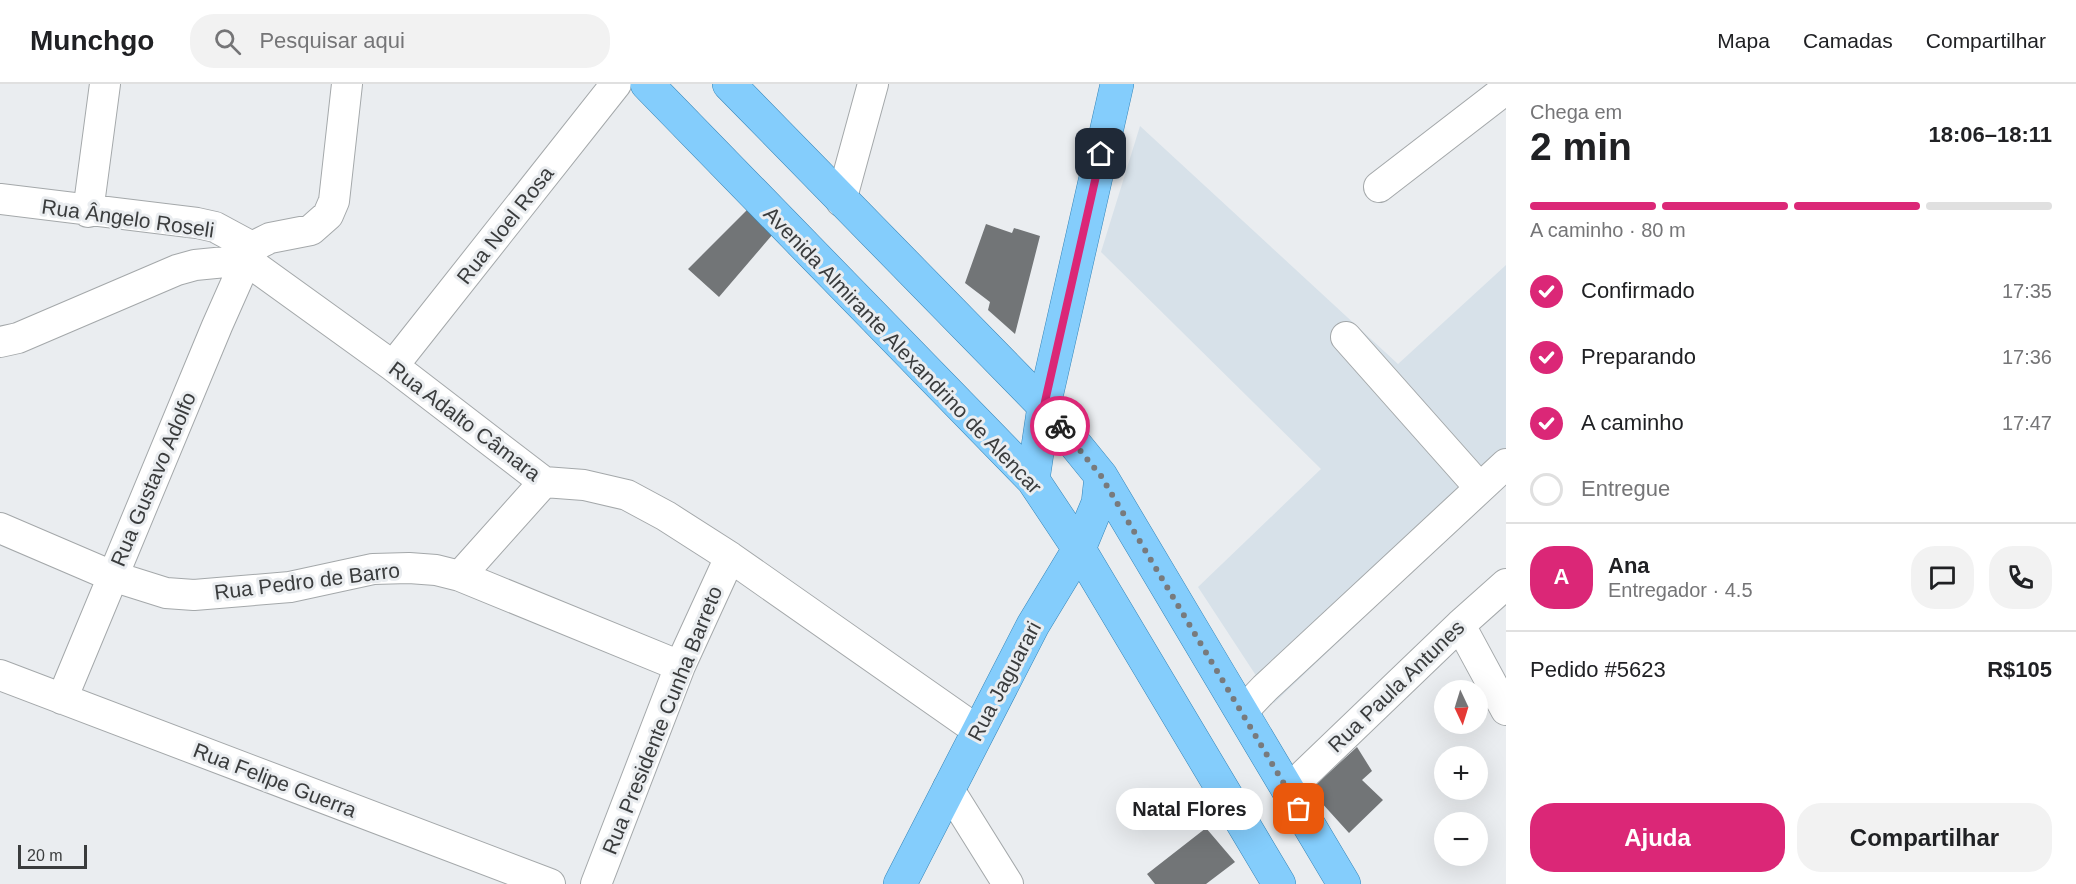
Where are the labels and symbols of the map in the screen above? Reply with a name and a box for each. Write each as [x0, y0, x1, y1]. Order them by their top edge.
pin [1075, 128, 1126, 179]
street label: Rua Noel Rosa [452, 162, 558, 288]
street label: Rua Ângelo Roseli [40, 195, 216, 241]
street label: Avenida Almirante Alexandrino de Alencar [759, 202, 1047, 498]
street label: Rua Adalto Câmara [385, 357, 545, 486]
street label: Rua Gustavo Adolfo [106, 389, 200, 569]
courier [1030, 396, 1090, 456]
street label: Rua Pedro de Barro [213, 558, 401, 604]
street label: Rua Presidente Cunha Barreto [598, 583, 726, 857]
street label: Rua Paula Antunes [1323, 615, 1469, 757]
street label: Rua Jaguarari [963, 617, 1045, 745]
north arrow [1434, 680, 1488, 734]
street label: Rua Felipe Guerra [190, 738, 360, 822]
pin [1273, 783, 1324, 834]
callout: Natal Flores [1116, 788, 1263, 830]
scale bar [18, 842, 87, 870]

